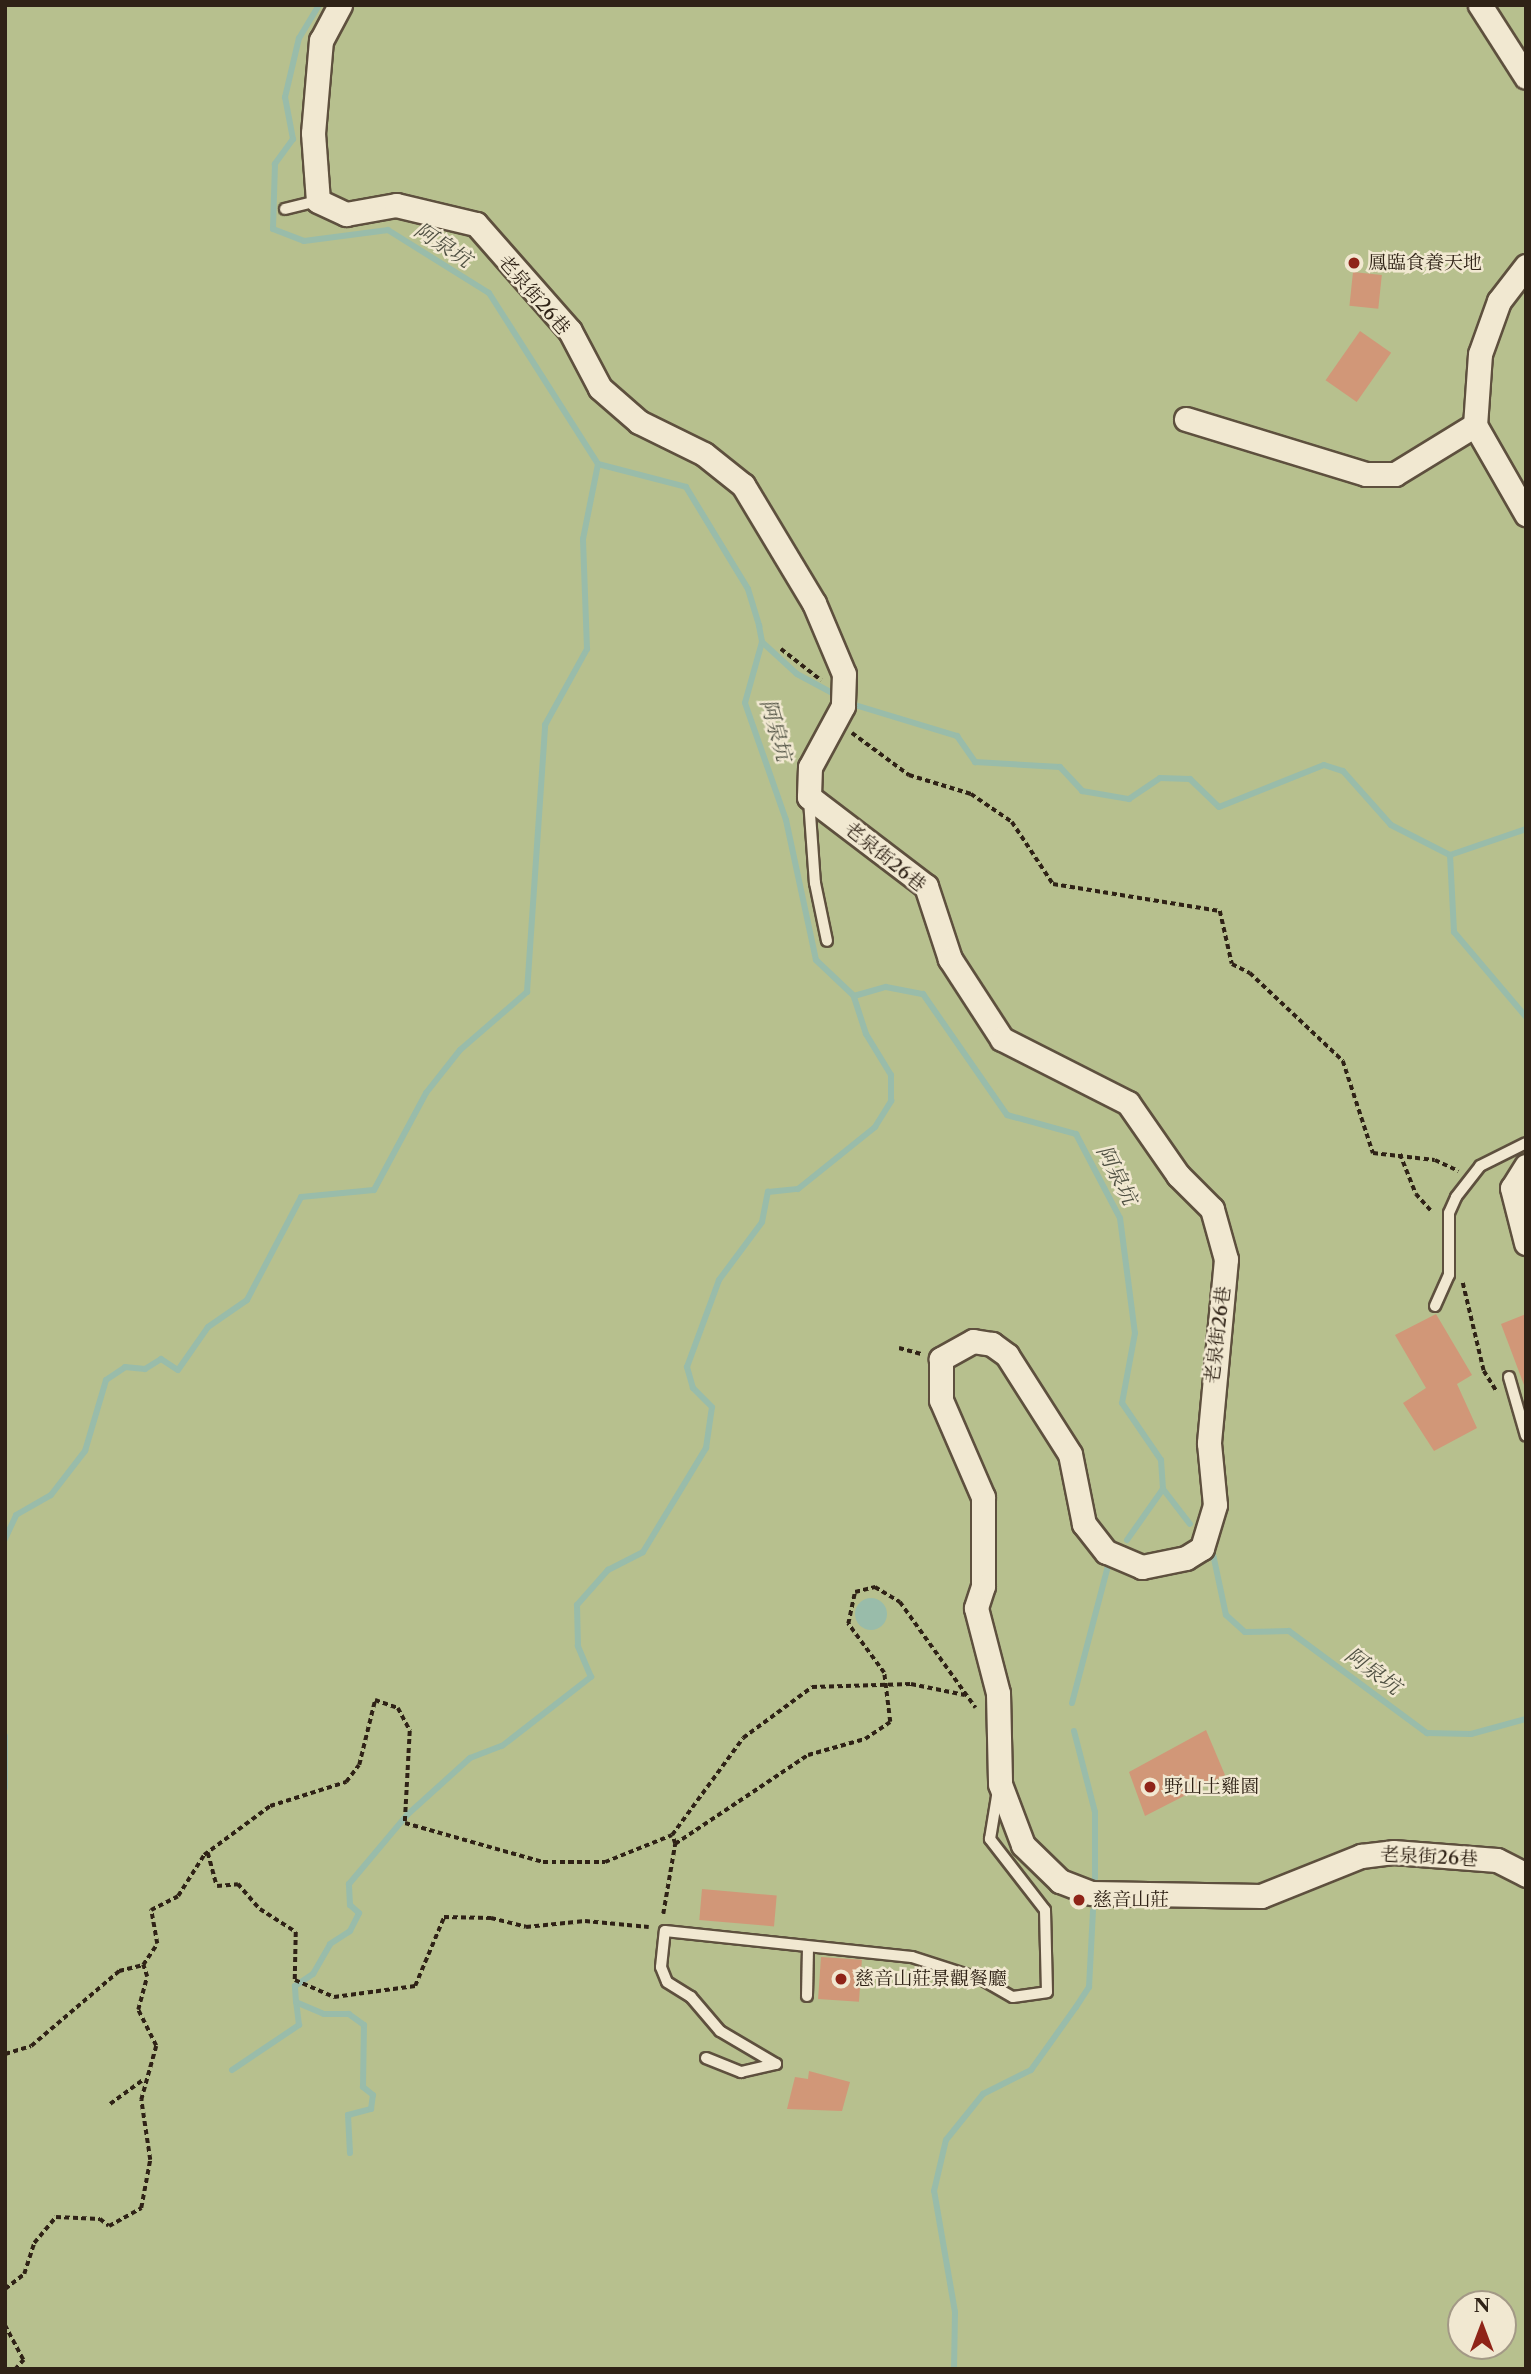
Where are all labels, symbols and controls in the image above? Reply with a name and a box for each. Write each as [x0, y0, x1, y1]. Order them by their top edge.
water label: 阿泉坑 [410, 217, 476, 273]
street label: 老泉街26巷 [493, 251, 575, 339]
place label: 鳳臨食養天地 [1368, 252, 1482, 274]
marker: 鳳臨食養天地 [1346, 255, 1362, 271]
water label: 阿泉坑 [755, 696, 797, 764]
street label: 老泉街26巷 [840, 817, 930, 897]
water label: 阿泉坑 [1091, 1141, 1143, 1209]
street label: 老泉街26巷 [1201, 1285, 1235, 1385]
water label: 阿泉坑 [1340, 1642, 1406, 1700]
place label: 野山土雞園 [1164, 1776, 1259, 1798]
marker: 野山土雞園 [1142, 1779, 1158, 1795]
street label: 老泉街26巷 [1379, 1843, 1479, 1871]
place label: 慈音山莊 [1093, 1889, 1169, 1911]
marker: 慈音山莊 [1071, 1892, 1087, 1908]
place label: 慈音山莊景觀餐廳 [855, 1968, 1007, 1990]
marker: 慈音山莊景觀餐廳 [833, 1971, 849, 1987]
north arrow [1447, 2290, 1517, 2360]
text: N [1474, 2294, 1490, 2317]

